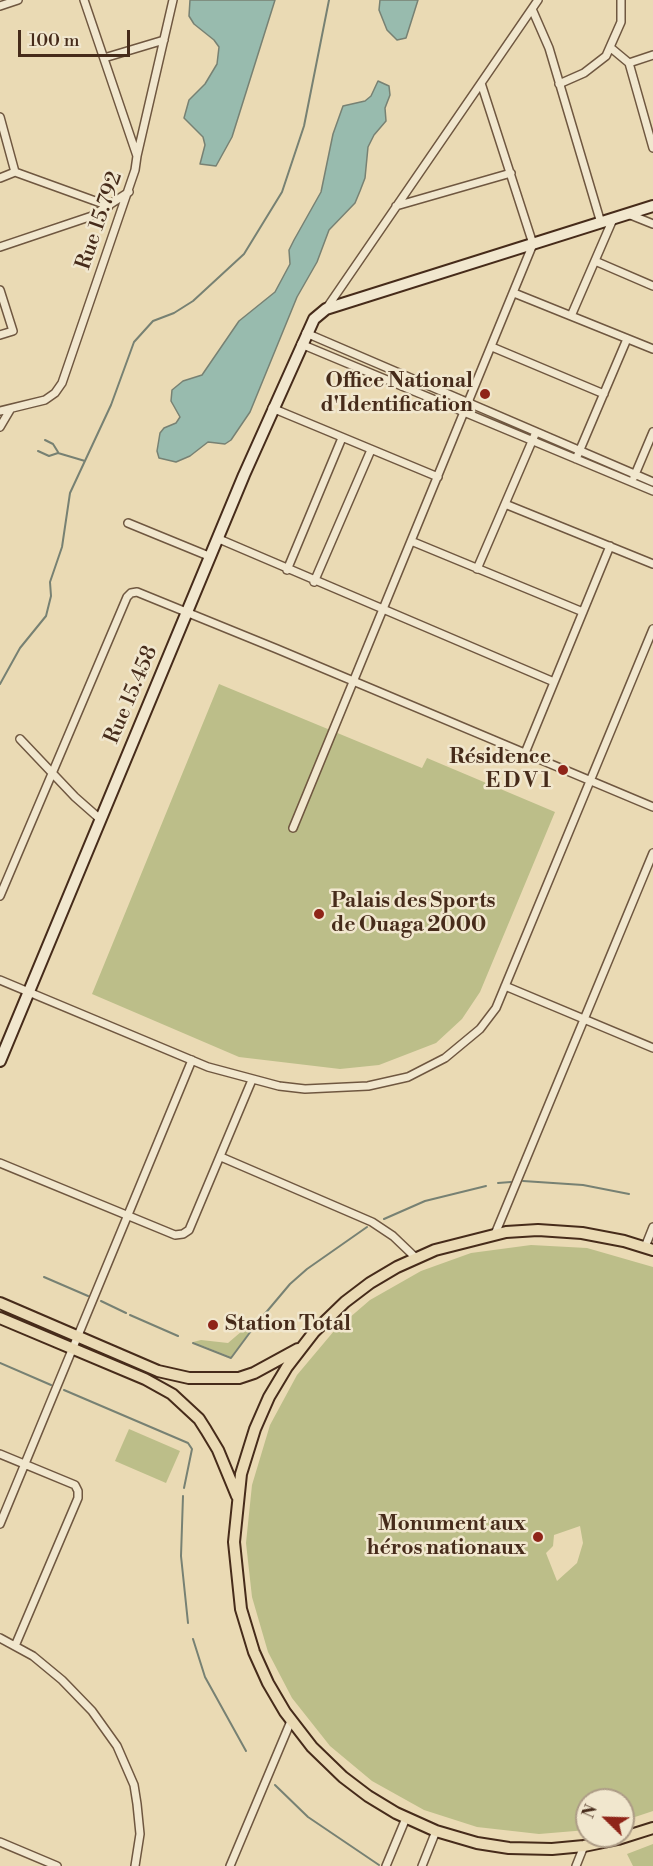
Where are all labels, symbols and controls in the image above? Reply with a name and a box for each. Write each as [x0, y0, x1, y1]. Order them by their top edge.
scale bar [21, 18, 134, 56]
text: 100 m [29, 29, 80, 52]
street label: Rue 15.792 [72, 169, 128, 273]
place label: Office National d'Identification [320, 369, 473, 419]
marker: Office National d'Identification [478, 387, 492, 401]
street label: Rue 15.458 [100, 642, 164, 748]
place label: Résidence E D V 1 [449, 745, 551, 795]
marker: Résidence E D V 1 [556, 763, 570, 777]
place label: Palais des Sports de Ouaga 2000 [331, 889, 496, 939]
marker: Palais des Sports de Ouaga 2000 [312, 907, 326, 921]
place label: Station Total [225, 1312, 351, 1338]
marker: Station Total [206, 1318, 220, 1332]
place label: Monument aux héros nationaux [367, 1512, 526, 1562]
marker: Monument aux héros nationaux [531, 1530, 545, 1544]
north arrow [575, 1788, 635, 1848]
text: N [579, 1802, 602, 1821]

